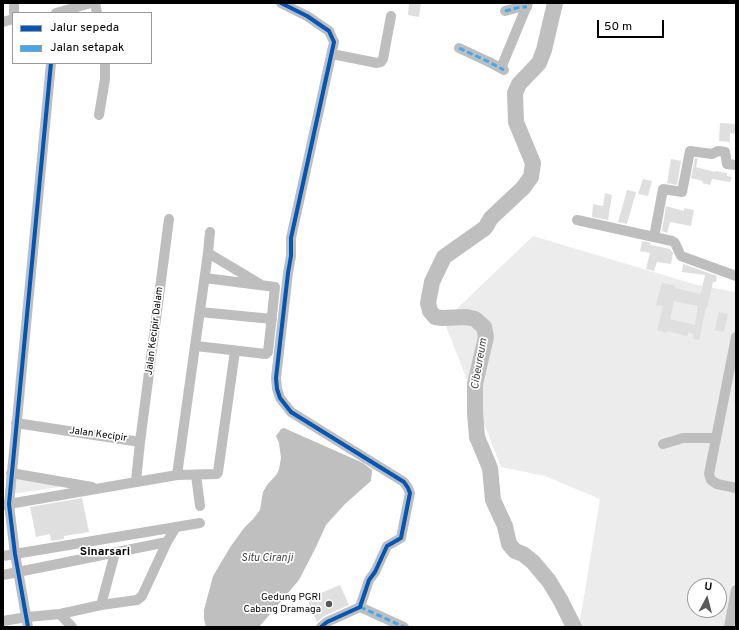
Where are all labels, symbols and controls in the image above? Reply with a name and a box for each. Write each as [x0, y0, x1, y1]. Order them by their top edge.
legend [12, 12, 152, 64]
scale bar [599, 12, 666, 38]
text: 50 m [604, 19, 632, 35]
text: Jalur sepeda [50, 20, 119, 36]
text: Jalan setapak [50, 40, 124, 56]
street label: Jalan Kecipir Dalam [144, 286, 166, 376]
water label: Cibeureum [469, 337, 491, 391]
street label: Jalan Kecipir [68, 425, 128, 445]
district label: Sinarsari [80, 546, 130, 560]
water label: Situ Ciranji [241, 552, 293, 566]
north arrow [687, 578, 727, 618]
text: U [704, 580, 713, 595]
place label: Gedung PGRI Cabang Dramaga [244, 592, 321, 616]
marker: Gedung PGRI Cabang Dramaga [324, 599, 334, 609]

